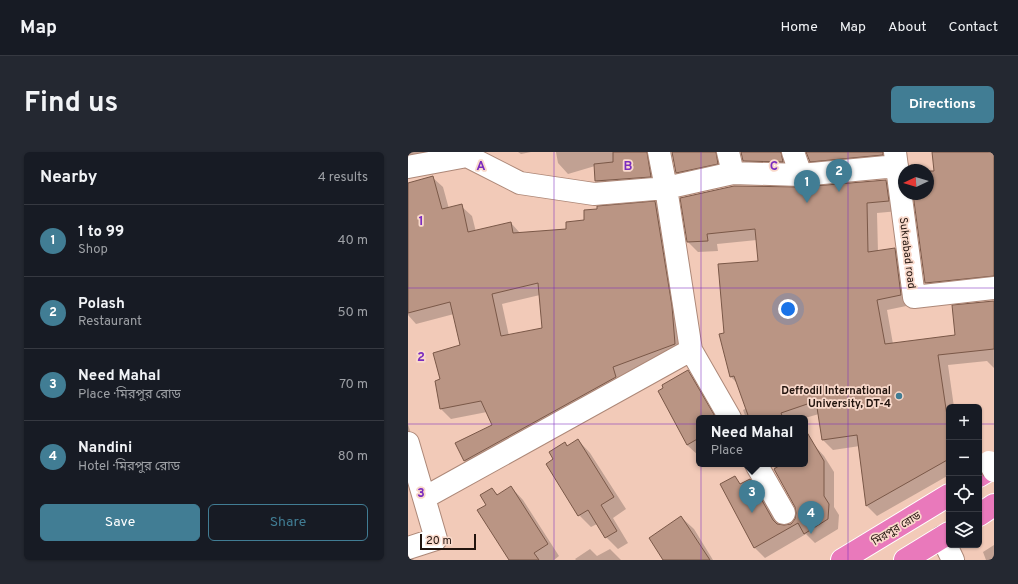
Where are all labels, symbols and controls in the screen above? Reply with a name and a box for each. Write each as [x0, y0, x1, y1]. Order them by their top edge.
text: Map [20, 16, 57, 40]
text: Home [781, 19, 818, 36]
text: Map [840, 19, 866, 36]
text: About [888, 19, 927, 36]
text: Contact [949, 19, 998, 36]
text: Find us [24, 86, 118, 122]
button: Directions [891, 86, 994, 123]
text: A [476, 159, 486, 175]
text: B [624, 159, 633, 175]
text: C [770, 159, 778, 175]
pin: 2 [826, 159, 852, 192]
north arrow [898, 164, 934, 200]
text: Nearby [40, 167, 97, 189]
text: 4 results [318, 170, 368, 186]
pin: 1 [794, 170, 820, 203]
text: 1 [418, 214, 424, 230]
street label: Sukrabad road [896, 217, 918, 290]
text: 1 to 99 [78, 223, 124, 242]
text: 1 [50, 233, 56, 249]
text: 40 m [338, 233, 368, 249]
text: Shop [78, 242, 108, 258]
text: Polash [78, 295, 125, 314]
your location [778, 299, 798, 319]
text: 2 [49, 305, 57, 321]
text: 50 m [338, 305, 368, 321]
text: Restaurant [78, 314, 142, 330]
text: 2 [417, 350, 425, 366]
text: Need Mahal [78, 367, 161, 386]
text: 3 [49, 377, 57, 393]
text: 70 m [339, 377, 368, 393]
place label: Deffodil International University, DT-4 [781, 384, 891, 411]
text: Place · মিরপুর রোড [78, 387, 181, 403]
marker: Deffodil International University, DT-4 [894, 391, 904, 401]
map controls [946, 404, 982, 548]
button: + [946, 404, 982, 440]
popup [696, 415, 808, 467]
text: Need Mahal [711, 424, 793, 443]
text: Nandini [78, 439, 132, 458]
button: − [946, 440, 982, 476]
text: Place [711, 443, 743, 459]
text: 4 [49, 449, 57, 465]
text: 80 m [338, 449, 368, 465]
text: Hotel · মিরপুর রোড [78, 459, 180, 475]
button: locate [946, 476, 982, 512]
pin: 3 [739, 480, 765, 513]
text: 3 [417, 486, 425, 502]
pin: 4 [798, 501, 824, 534]
button: Save [40, 504, 200, 541]
button: Share [208, 504, 368, 541]
street label: মিরপুর রোড [869, 509, 924, 549]
button: layers [946, 512, 982, 548]
scale bar [420, 532, 476, 551]
text: 20 m [426, 534, 452, 548]

